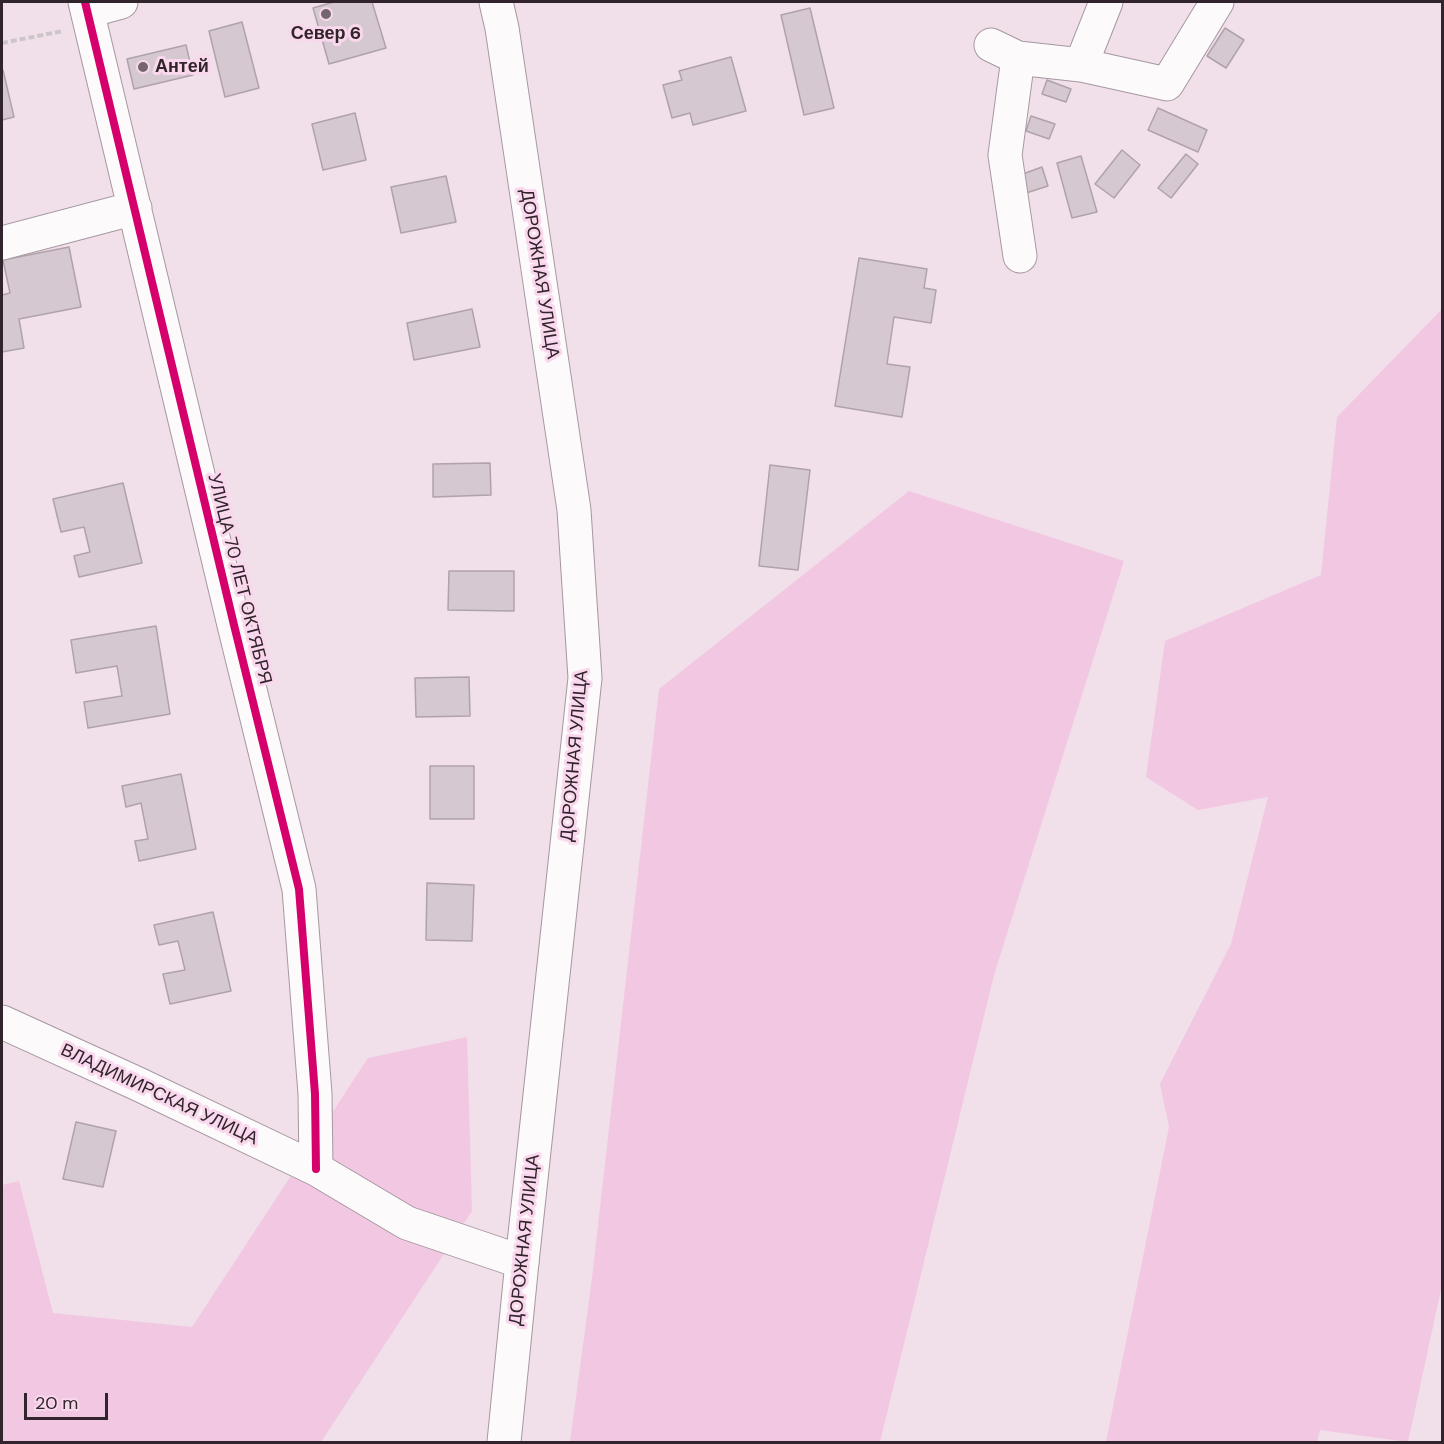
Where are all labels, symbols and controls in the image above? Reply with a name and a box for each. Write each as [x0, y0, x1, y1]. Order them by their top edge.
marker: Север 6 [319, 7, 333, 21]
place label: Север 6 [291, 23, 361, 45]
place label: Антей [155, 56, 209, 78]
marker: Антей [136, 60, 150, 74]
street label: ДОРОЖНАЯ УЛИЦА [515, 188, 563, 360]
street label: УЛИЦА 70 ЛЕТ ОКТЯБРЯ [202, 471, 276, 687]
street label: ДОРОЖНАЯ УЛИЦА [557, 670, 593, 842]
street label: ВЛАДИМИРСКАЯ УЛИЦА [57, 1040, 261, 1150]
street label: ДОРОЖНАЯ УЛИЦА [505, 1153, 545, 1327]
scale bar [27, 1381, 111, 1419]
text: 20 m [35, 1391, 78, 1415]

